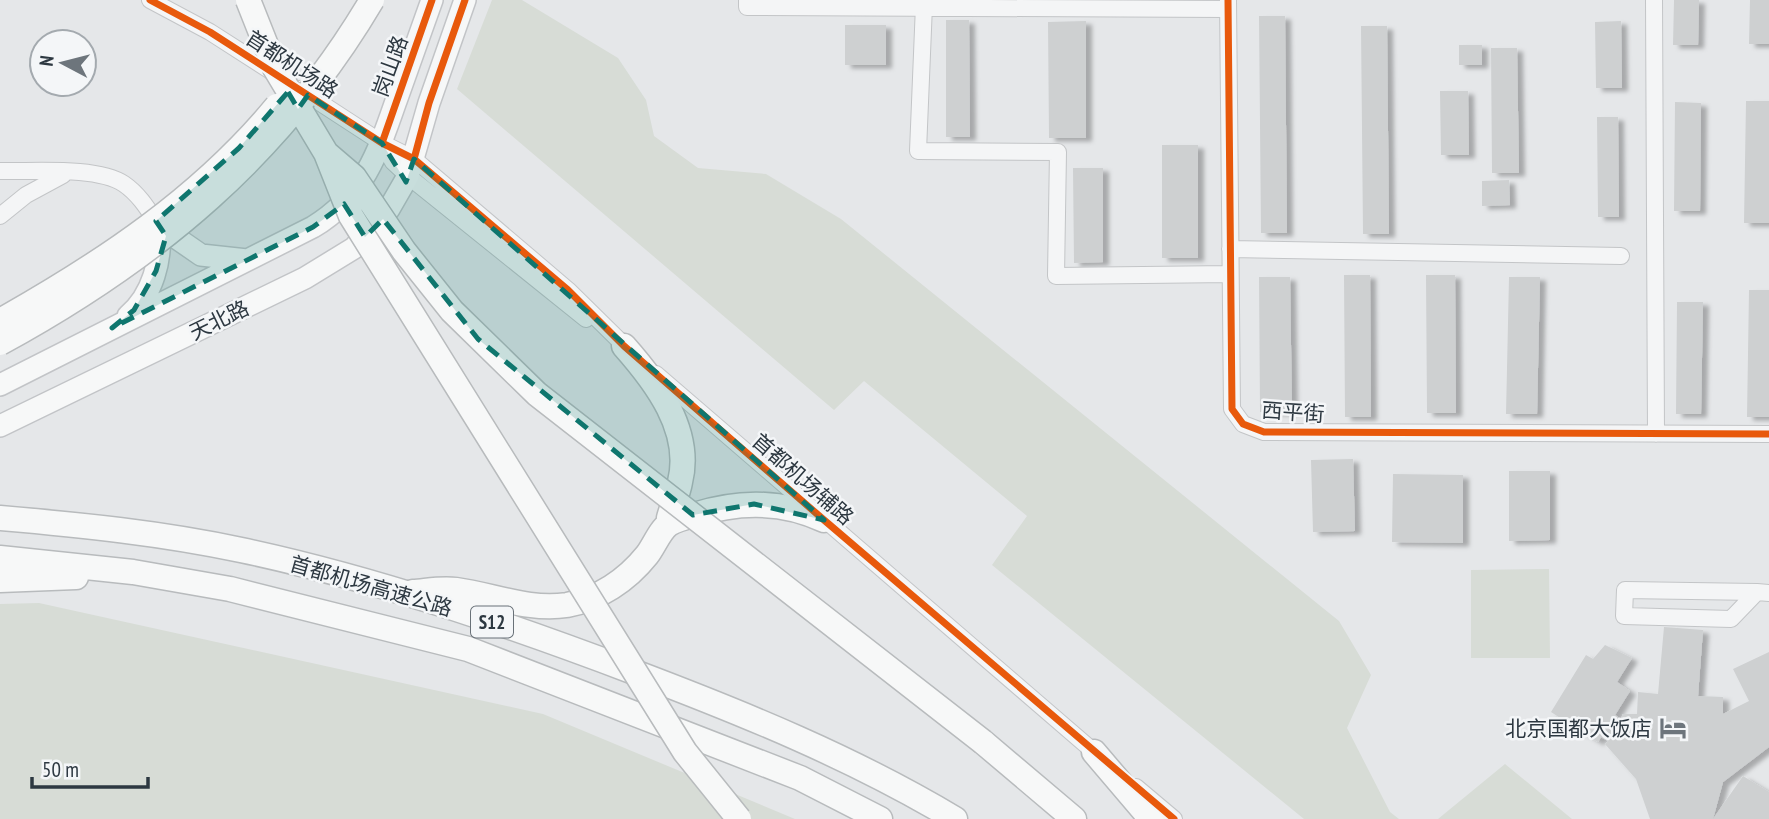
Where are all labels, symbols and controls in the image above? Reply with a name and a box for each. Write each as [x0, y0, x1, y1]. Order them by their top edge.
street label: 首都机场路 [241, 24, 343, 104]
north arrow [28, 28, 98, 98]
street label: 岗山路 [367, 32, 413, 100]
text: N [34, 54, 59, 67]
street label: 天北路 [185, 294, 253, 346]
street label: 西平街 [1261, 396, 1325, 428]
street label: 首都机场辅路 [747, 427, 859, 531]
street label: 首都机场高速公路 [287, 550, 455, 622]
road number: S12 [471, 607, 513, 638]
hotel icon: 北京国都大饭店 [1658, 713, 1688, 743]
place label: 北京国都大饭店 [1505, 715, 1652, 742]
scale bar [32, 746, 147, 790]
text: 50 m [42, 756, 79, 783]

